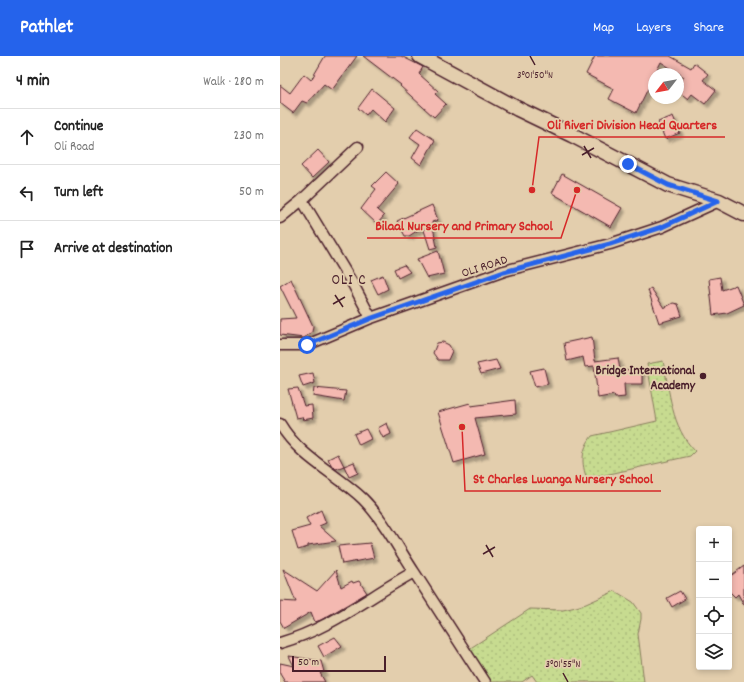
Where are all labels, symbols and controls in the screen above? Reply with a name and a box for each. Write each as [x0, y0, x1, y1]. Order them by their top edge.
text: Pathlet [20, 15, 73, 42]
text: Map [593, 18, 614, 38]
text: Layers [636, 18, 671, 38]
text: Share [693, 18, 724, 38]
north arrow [648, 68, 684, 104]
text: 3°01'50"N [517, 69, 553, 83]
text: 4 min [16, 70, 50, 94]
text: Walk · 280 m [203, 73, 264, 92]
callout: Oli Riveri Division Head Quarters [539, 111, 725, 137]
text: Continue [54, 116, 103, 138]
text: Oli Riveri Division Head Quarters [547, 116, 717, 136]
icon: ahead [16, 126, 38, 148]
text: 230 m [234, 127, 264, 146]
text: Oli Road [54, 138, 94, 157]
route end [619, 155, 637, 173]
icon: left [16, 182, 38, 204]
text: Turn left [54, 182, 103, 204]
text: 50 m [239, 183, 264, 202]
callout: Bilaal Nursery and Primary School [367, 212, 561, 238]
text: Bilaal Nursery and Primary School [375, 217, 553, 237]
icon: arrive [16, 238, 38, 260]
text: Arrive at destination [54, 238, 172, 260]
street label: OLI ROAD [459, 251, 511, 284]
district label: OLI C [331, 270, 367, 292]
route start [298, 336, 316, 354]
place label: Bridge International Academy [596, 362, 696, 396]
marker: Bridge International Academy [698, 371, 708, 381]
callout: St Charles Lwanga Nursery School [465, 465, 661, 491]
text: St Charles Lwanga Nursery School [473, 470, 654, 490]
map controls [696, 526, 732, 670]
button: + [696, 526, 732, 562]
button: − [696, 562, 732, 598]
button: locate [696, 598, 732, 634]
button: layers [696, 634, 732, 670]
scale bar [292, 654, 386, 673]
text: 50 m [298, 655, 319, 671]
text: 3°01'55"N [545, 658, 581, 672]

